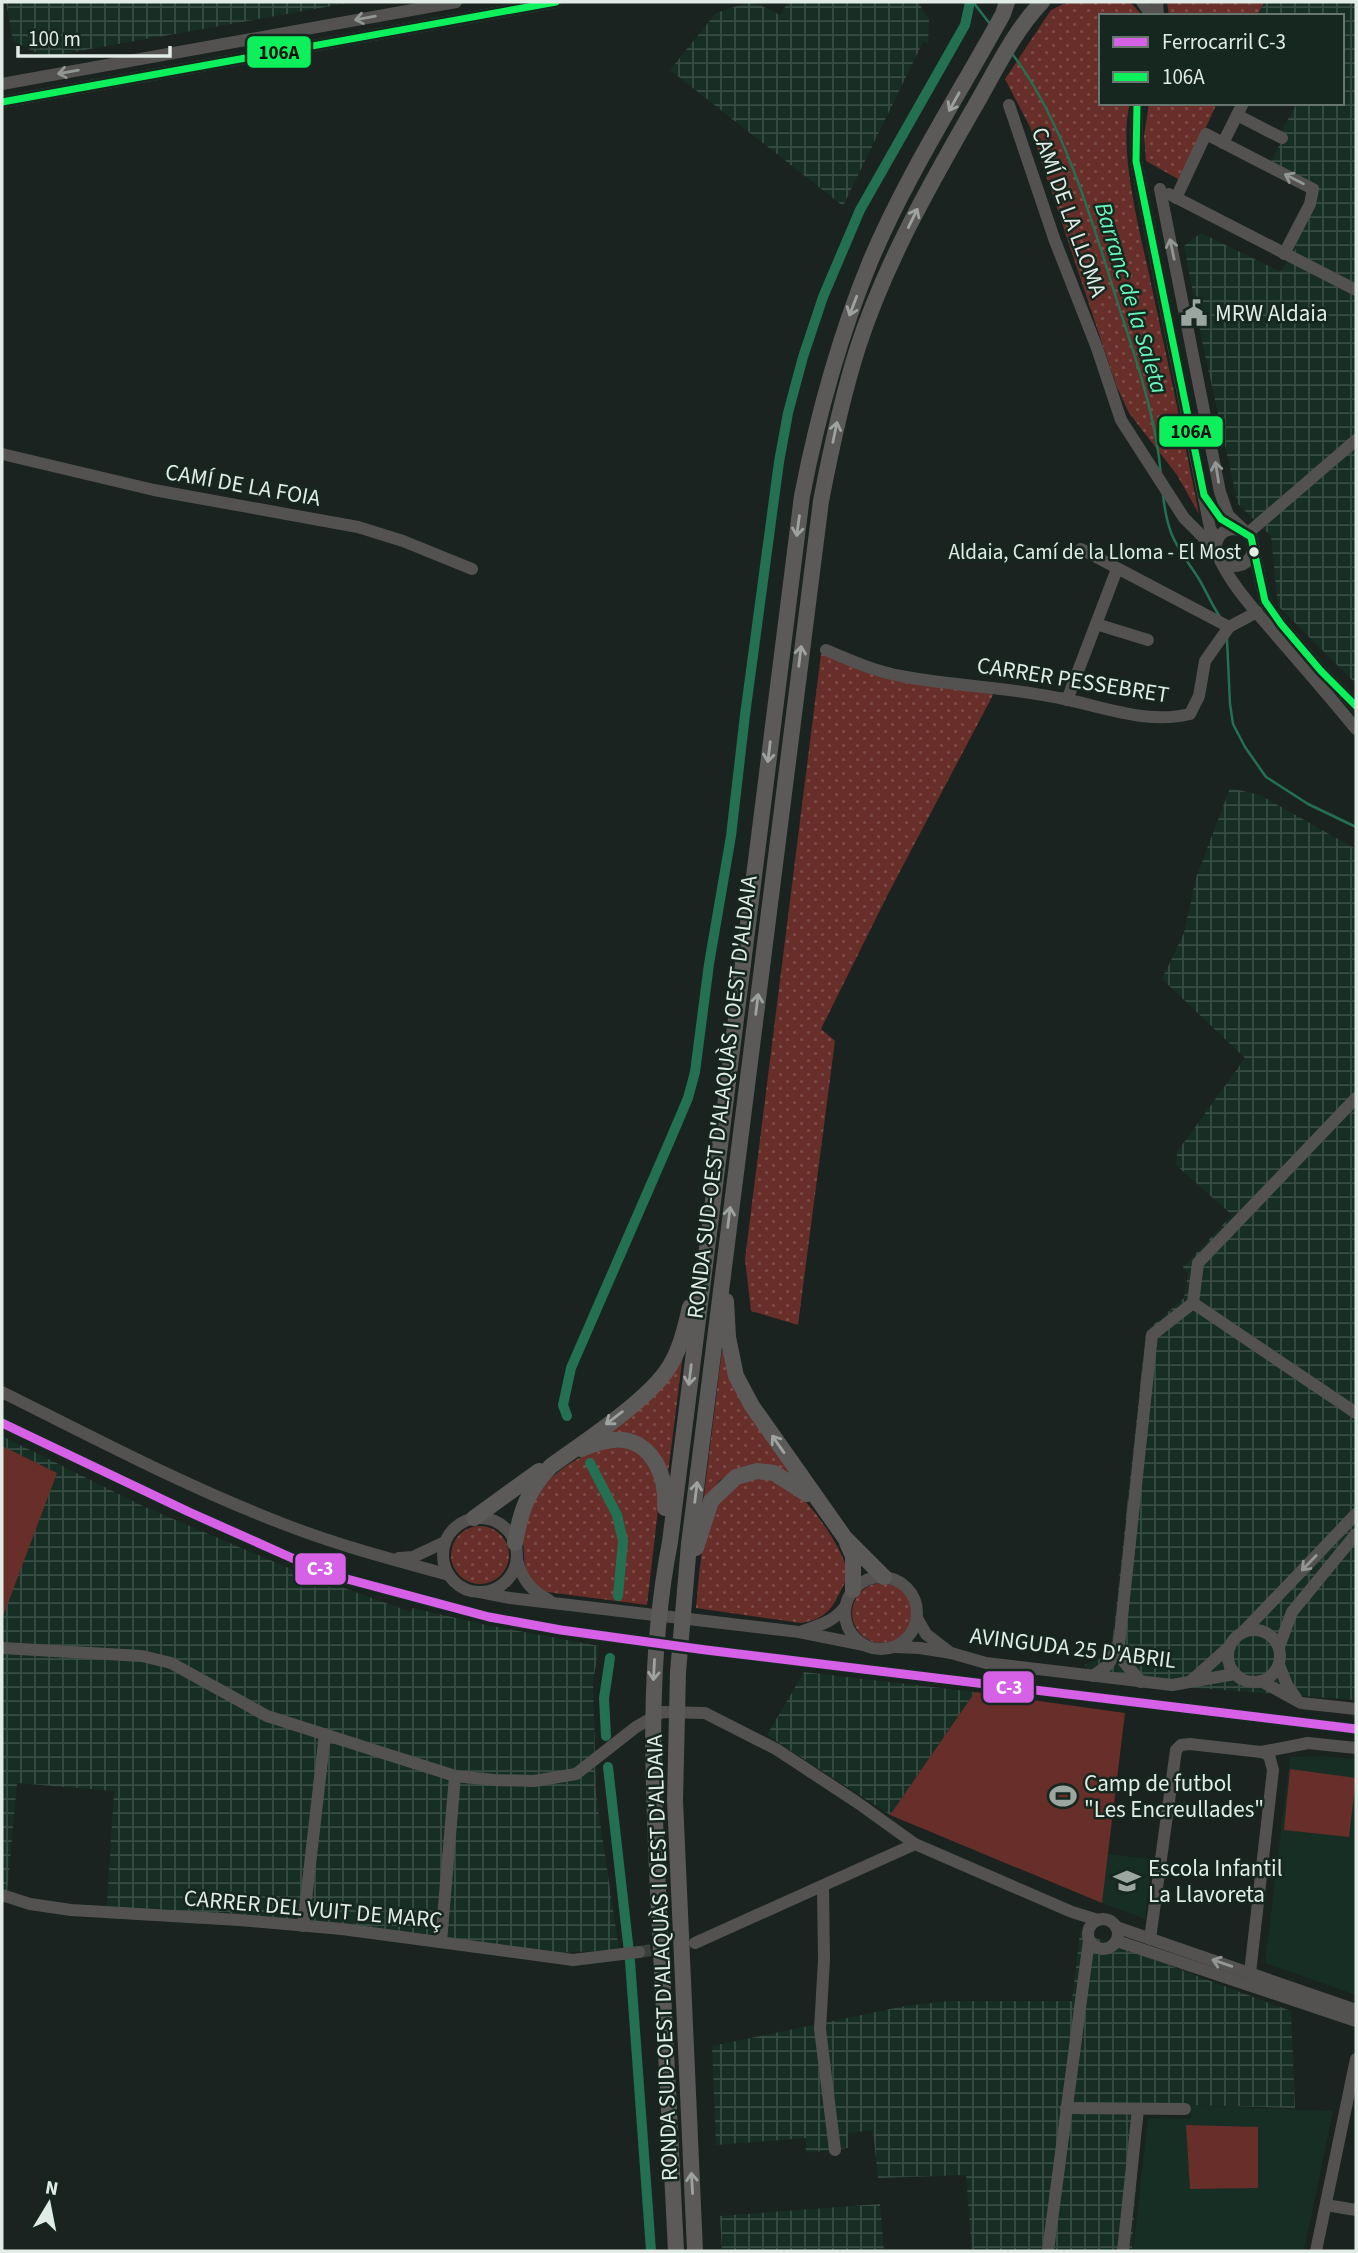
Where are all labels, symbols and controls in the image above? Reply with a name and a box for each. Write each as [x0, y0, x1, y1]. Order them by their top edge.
one-way arrow [354, 12, 377, 25]
scale bar [18, 14, 170, 58]
legend [1099, 14, 1344, 105]
text: 100 m [28, 24, 81, 54]
text: Ferrocarril C-3 [1162, 27, 1286, 57]
line badge: 106A [246, 35, 312, 69]
text: 106A [259, 40, 300, 67]
text: 106A [1162, 62, 1205, 92]
one-way arrow [57, 66, 80, 79]
one-way arrow [947, 92, 961, 112]
street label: CAMÍ DE LA LLOMA [1023, 123, 1115, 302]
one-way arrow [1284, 172, 1305, 186]
water label: Barranc de la Saleta [1085, 198, 1177, 398]
one-way arrow [906, 208, 920, 229]
one-way arrow [1165, 238, 1179, 261]
one-way arrow [846, 294, 858, 316]
place label: MRW Aldaia [1215, 297, 1328, 330]
public building icon: MRW Aldaia [1179, 298, 1209, 328]
line badge: 106A [1158, 415, 1224, 448]
text: 106A [1171, 419, 1212, 446]
one-way arrow [829, 421, 842, 444]
street label: CAMÍ DE LA FOIA [163, 455, 324, 515]
one-way arrow [1210, 461, 1223, 484]
one-way arrow [791, 514, 804, 537]
place label: Aldaia, Camí de la Lloma - El Most [948, 537, 1241, 567]
marker: Aldaia, Camí de la Lloma - El Most [1247, 545, 1261, 559]
one-way arrow [794, 645, 807, 668]
street label: CARRER PESSEBRET [975, 649, 1171, 711]
one-way arrow [762, 740, 775, 762]
street label: RONDA SUD-OEST D'ALAQUÀS I OEST D'ALDAIA [678, 873, 766, 1321]
one-way arrow [750, 993, 763, 1015]
one-way arrow [723, 1206, 736, 1229]
one-way arrow [684, 1363, 697, 1386]
one-way arrow [605, 1411, 624, 1426]
one-way arrow [771, 1435, 785, 1454]
one-way arrow [689, 1481, 702, 1503]
line badge: C-3 [294, 1552, 347, 1586]
one-way arrow [1300, 1554, 1317, 1571]
text: C-3 [307, 1556, 333, 1583]
street label: AVINGUDA 25 D'ABRIL [968, 1619, 1178, 1677]
one-way arrow [647, 1658, 660, 1681]
line badge: C-3 [982, 1670, 1035, 1704]
text: C-3 [996, 1675, 1022, 1702]
street label: RONDA SUD-OEST D'ALAQUÀS I OEST D'ALDAIA [638, 1734, 686, 2182]
place label: Camp de futbol "Les Encreullades" [1084, 1767, 1264, 1826]
sports icon: Camp de futbol "Les Encreullades" [1048, 1781, 1078, 1811]
place label: Escola Infantil La Llavoreta [1148, 1852, 1283, 1911]
school or university icon: Escola Infantil La Llavoreta [1112, 1866, 1142, 1896]
street label: CARRER DEL VUIT DE MARÇ [182, 1881, 444, 1937]
one-way arrow [1212, 1956, 1234, 1968]
north arrow [14, 2169, 84, 2239]
one-way arrow [685, 2172, 698, 2195]
text: N [43, 2174, 60, 2203]

